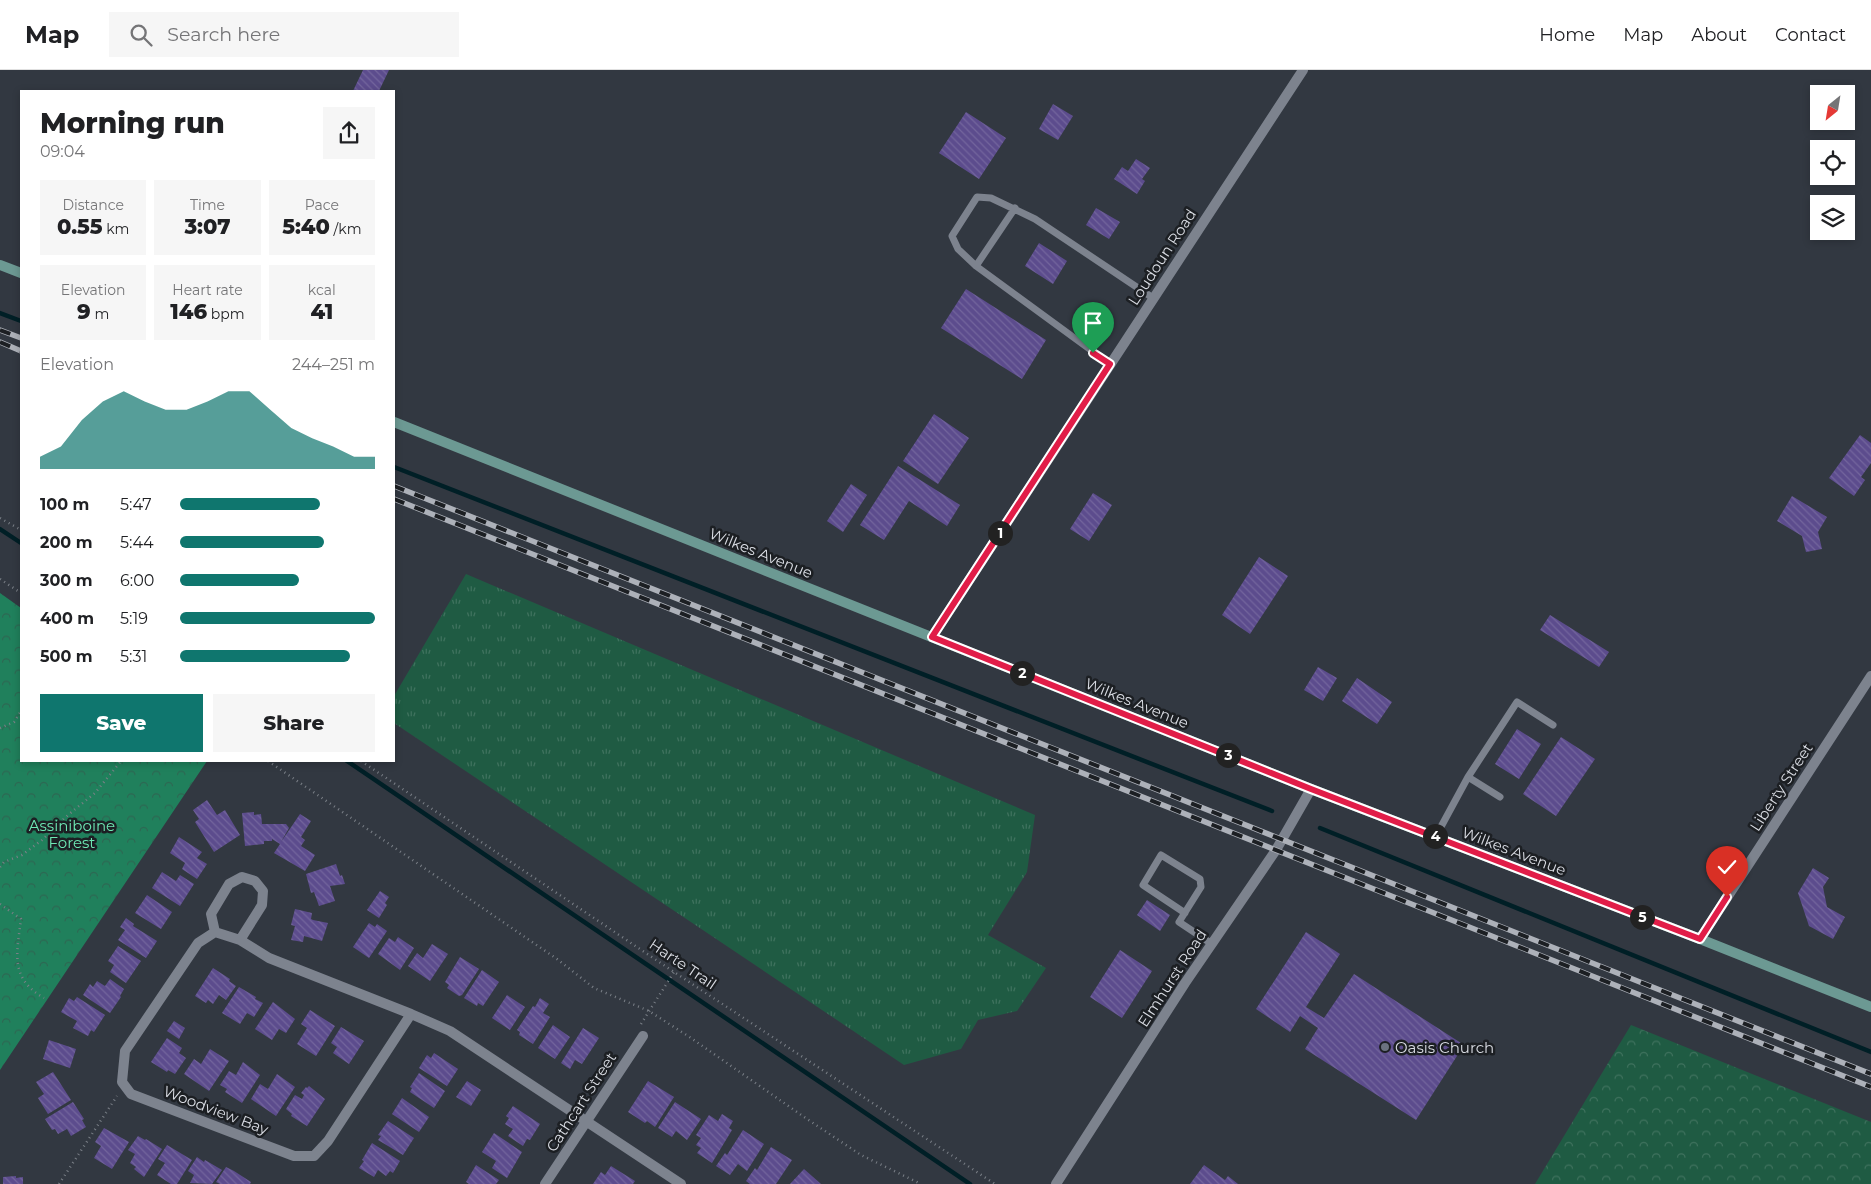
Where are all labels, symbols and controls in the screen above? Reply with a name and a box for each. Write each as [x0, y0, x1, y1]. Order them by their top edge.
search box [109, 12, 459, 57]
text: Map [25, 20, 79, 49]
icon: search [127, 21, 155, 49]
text: Search here [167, 23, 280, 46]
text: Home [1539, 24, 1595, 46]
text: Map [1623, 24, 1663, 46]
text: About [1691, 24, 1747, 46]
text: Contact [1775, 24, 1846, 46]
north arrow [1810, 85, 1855, 130]
map controls [1810, 85, 1855, 240]
text: Morning run [40, 106, 225, 140]
button: share [323, 107, 375, 159]
button: locate [1810, 140, 1855, 185]
text: 09:04 [40, 142, 85, 161]
button: layers [1810, 195, 1855, 240]
text: Distance [62, 196, 124, 214]
text: Time [190, 196, 225, 214]
text: Pace [305, 196, 339, 214]
street label: Loudoun Road [1124, 205, 1200, 309]
text: 0.55 [57, 214, 102, 239]
text: 3:07 [184, 214, 231, 239]
text: 5:40 [282, 214, 330, 239]
text: km [102, 220, 129, 238]
text: /km [330, 220, 362, 238]
text: Elevation [61, 281, 126, 299]
text: Heart rate [172, 281, 243, 299]
text: kcal [308, 281, 336, 299]
text: 9 [77, 299, 91, 324]
text: 146 [170, 299, 207, 324]
text: 41 [310, 299, 333, 324]
pin [1072, 302, 1114, 353]
text: m [91, 305, 109, 323]
text: bpm [207, 305, 245, 323]
icon: arrive [1079, 309, 1107, 337]
text: Elevation [40, 355, 114, 374]
text: 244–251 m [292, 355, 375, 374]
text: 100 m [40, 495, 89, 514]
text: 5:47 [120, 495, 152, 514]
pin: 1 [988, 520, 1012, 546]
street label: Wilkes Avenue [706, 524, 816, 582]
text: 1 [998, 524, 1003, 542]
text: 200 m [40, 533, 92, 552]
text: 5:44 [120, 533, 154, 552]
text: 300 m [40, 571, 93, 590]
text: 6:00 [120, 571, 154, 590]
text: 400 m [40, 609, 94, 628]
text: 5:19 [120, 609, 148, 628]
text: 500 m [40, 647, 93, 666]
text: 5:31 [120, 647, 147, 666]
pin: 2 [1010, 660, 1034, 686]
text: 2 [1018, 664, 1027, 682]
street label: Wilkes Avenue [1082, 674, 1192, 732]
button: Save [40, 694, 203, 752]
button: Share [213, 694, 375, 752]
street label: Liberty Street [1745, 739, 1817, 835]
pin: 3 [1216, 742, 1240, 768]
text: 3 [1224, 746, 1233, 764]
park label: Assiniboine Forest [29, 816, 115, 852]
street label: Wilkes Avenue [1459, 822, 1569, 880]
pin: 4 [1422, 824, 1448, 848]
text: 4 [1431, 827, 1440, 845]
pin [1706, 846, 1748, 897]
icon: check [1713, 853, 1741, 881]
pin: 5 [1630, 904, 1654, 930]
text: 5 [1638, 908, 1647, 926]
street label: Elmhurst Road [1133, 926, 1211, 1030]
street label: Harte Trail [646, 935, 720, 993]
place label: Oasis Church [1395, 1038, 1494, 1057]
marker: Oasis Church [1379, 1041, 1391, 1053]
street label: Cathcart Street [542, 1049, 620, 1155]
street label: Woodview Bay [161, 1081, 272, 1139]

